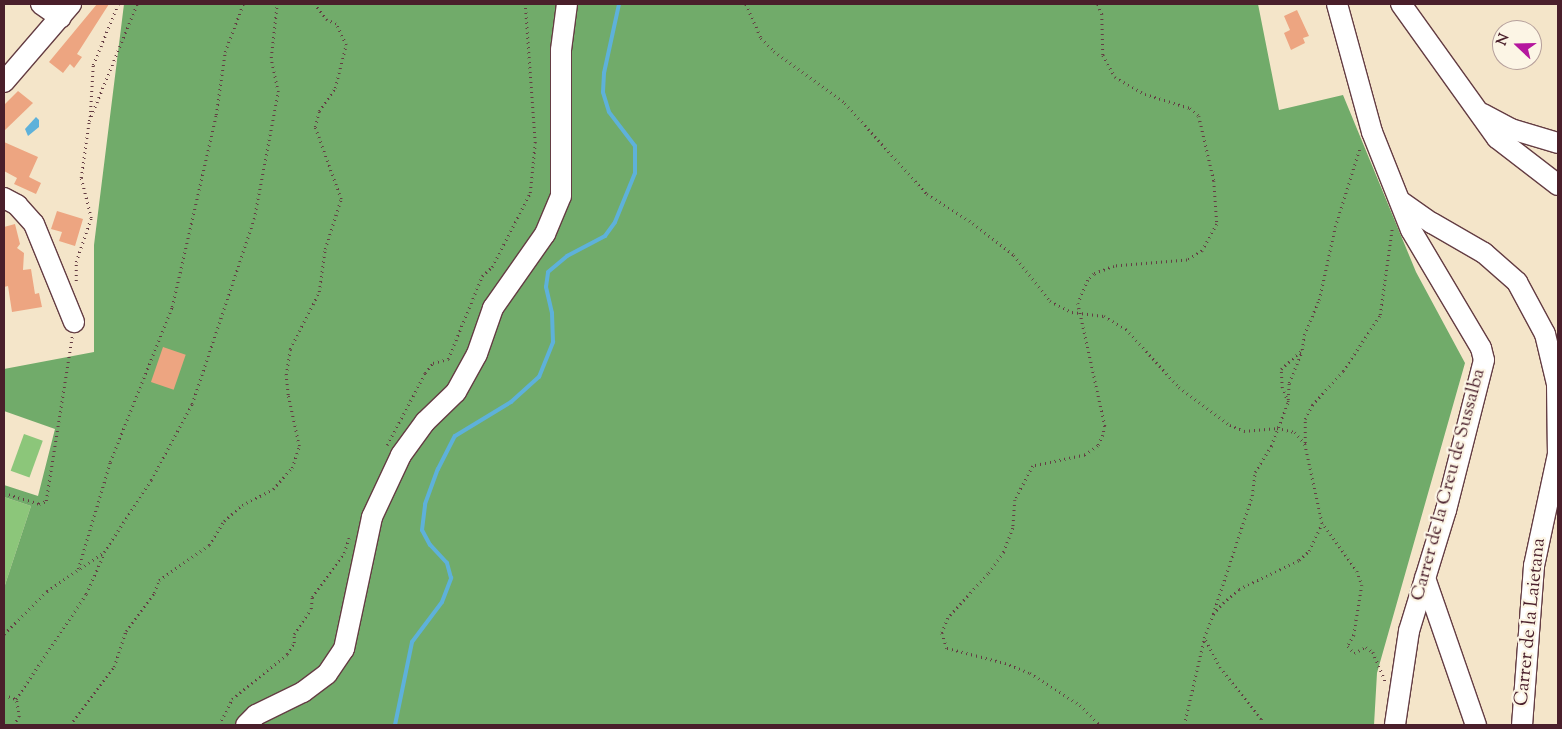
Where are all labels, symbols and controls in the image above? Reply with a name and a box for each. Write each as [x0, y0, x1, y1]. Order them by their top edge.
north arrow [1492, 20, 1542, 70]
text: N [1493, 31, 1515, 49]
street label: Carrer de la Creu de Sussalba [1407, 366, 1491, 604]
street label: Carrer de la Laietana [1511, 537, 1551, 707]

